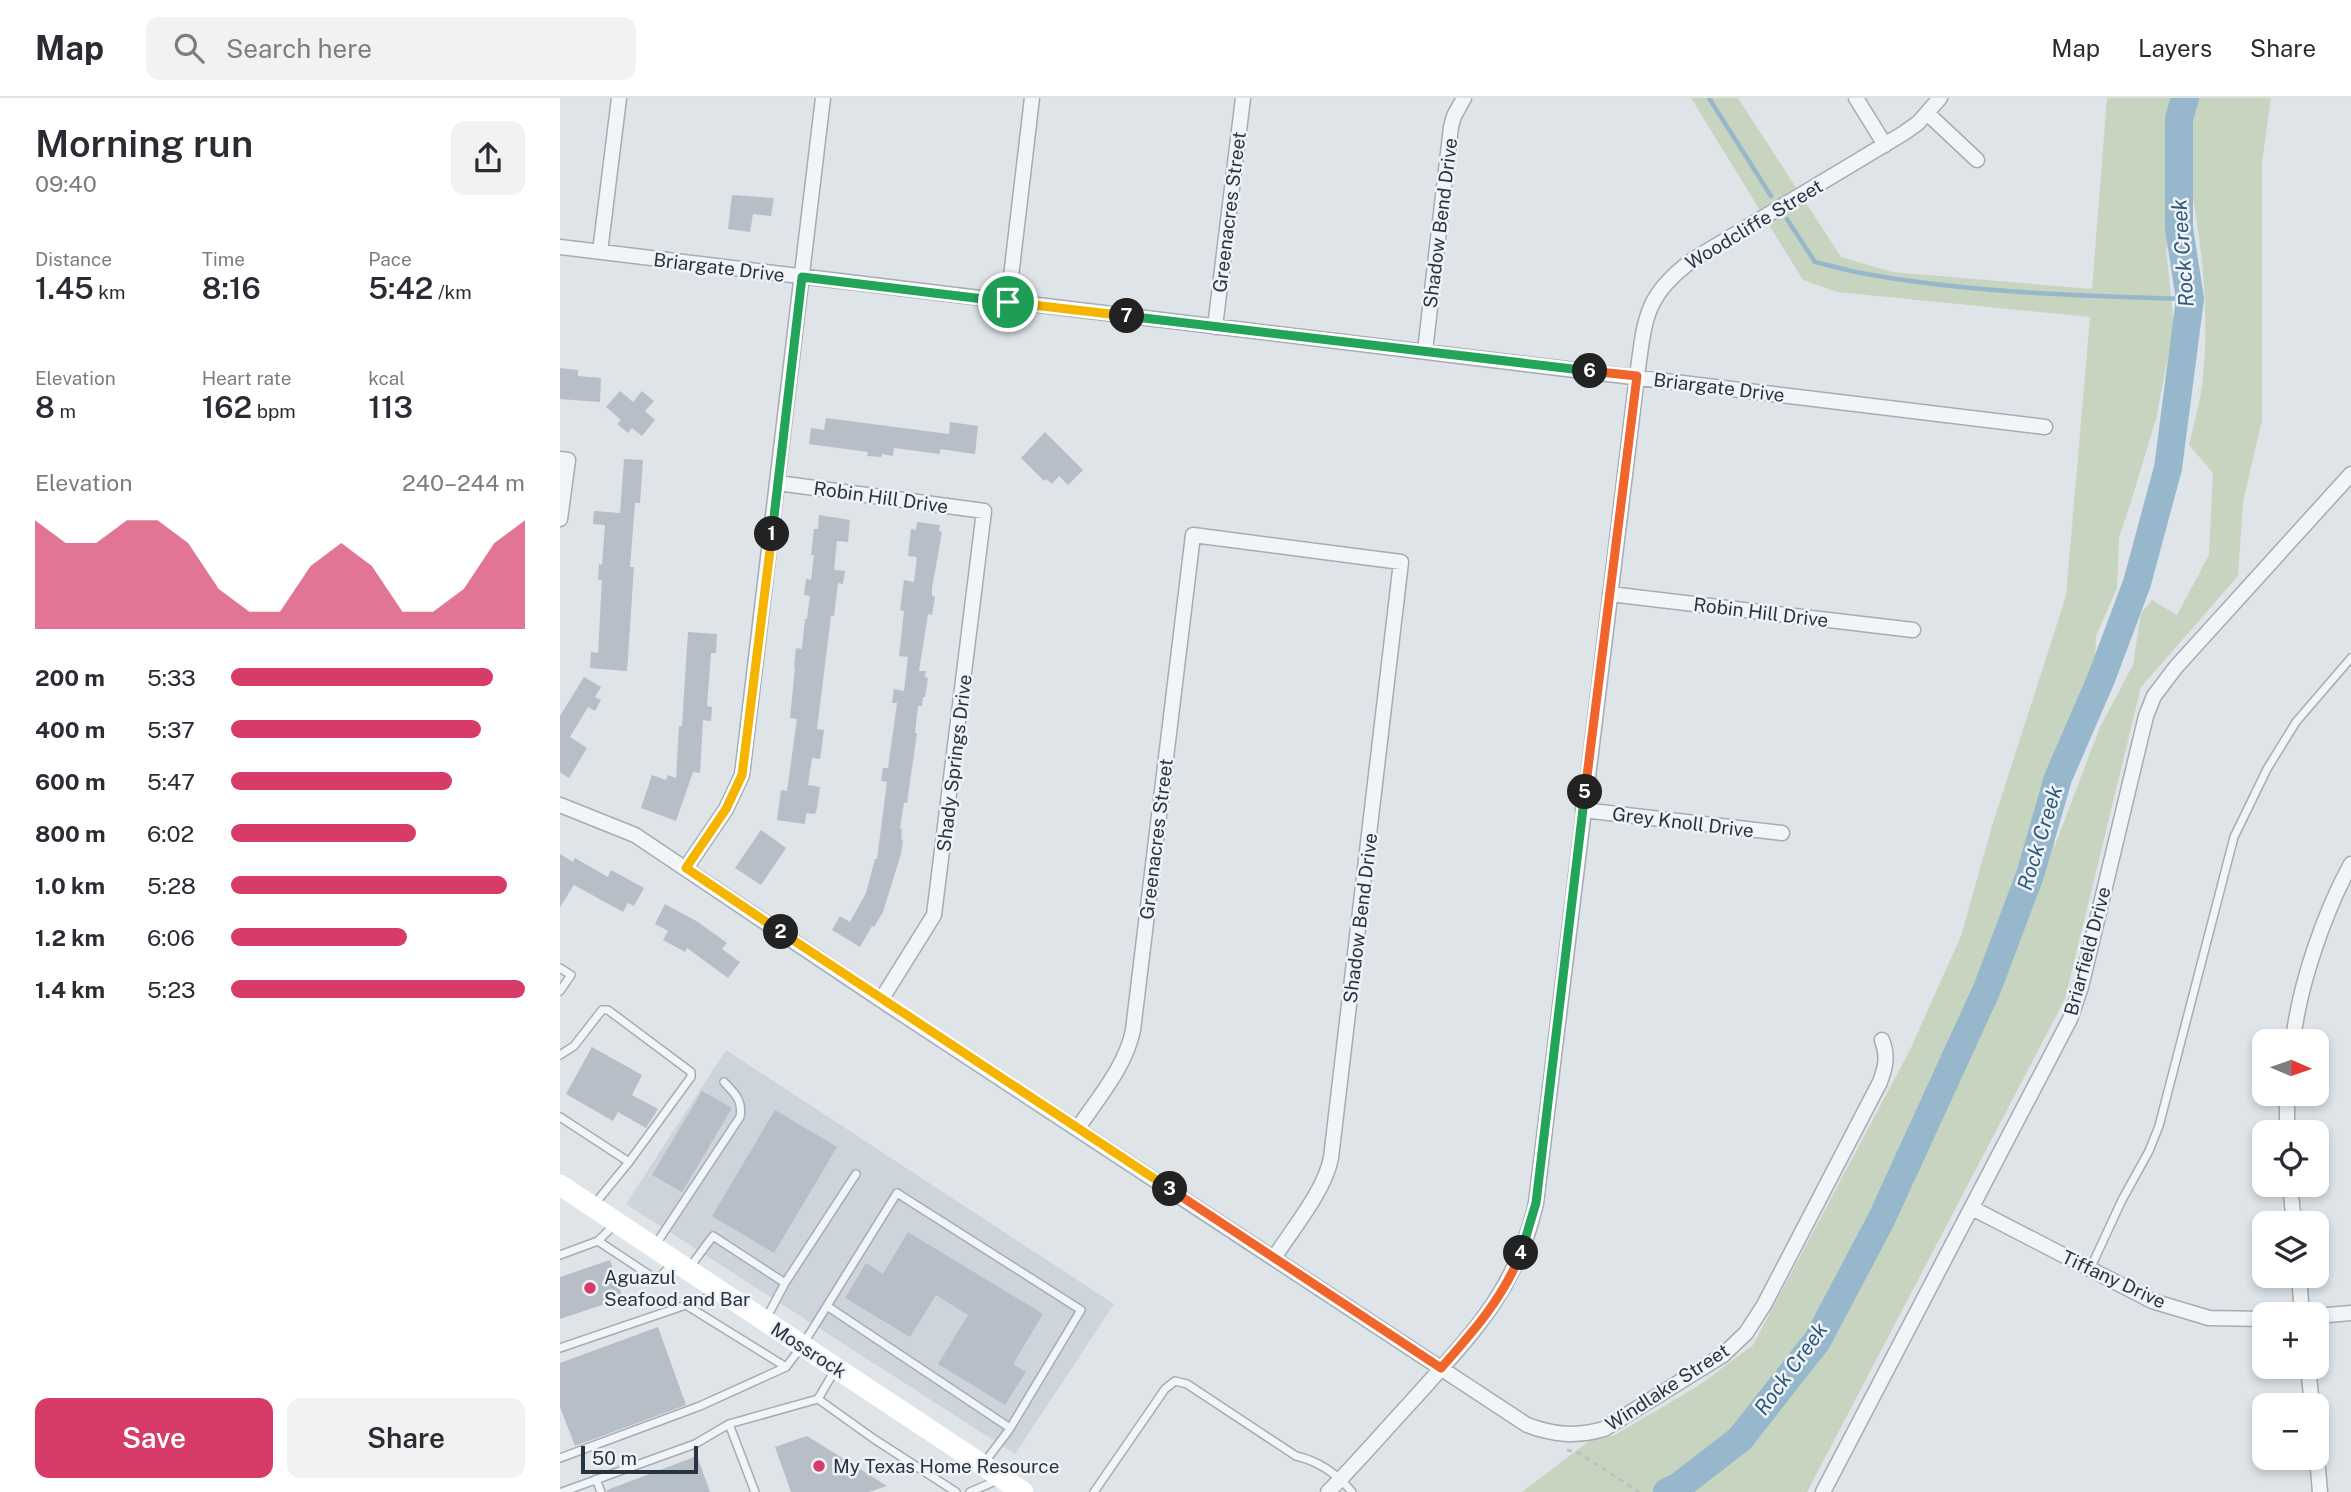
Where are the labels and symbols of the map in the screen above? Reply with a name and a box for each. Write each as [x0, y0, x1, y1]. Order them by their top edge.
street label: Greenacres Street [1208, 130, 1250, 294]
street label: Shadow Bend Drive [1419, 137, 1461, 309]
street label: Woodcliffe Street [1682, 174, 1826, 274]
water label: Rock Creek [2166, 198, 2199, 308]
street label: Briargate Drive [652, 248, 786, 286]
pin [978, 272, 1038, 332]
pin: 7 [1110, 298, 1144, 333]
pin: 6 [1572, 354, 1608, 388]
street label: Briargate Drive [1652, 368, 1786, 406]
street label: Robin Hill Drive [812, 477, 950, 517]
pin: 1 [754, 516, 790, 551]
street label: Robin Hill Drive [1692, 593, 1830, 631]
street label: Shady Springs Drive [932, 673, 976, 853]
street label: Greenacres Street [1135, 757, 1177, 921]
pin: 5 [1567, 774, 1602, 810]
water label: Rock Creek [2012, 782, 2067, 893]
street label: Grey Knoll Drive [1611, 802, 1755, 842]
street label: Shadow Bend Drive [1339, 832, 1381, 1004]
street label: Briarfield Drive [2059, 884, 2115, 1018]
pin: 2 [764, 914, 798, 950]
north arrow [2252, 1029, 2329, 1106]
pin: 3 [1152, 1172, 1188, 1206]
pin: 4 [1504, 1236, 1538, 1270]
street label: Tiffany Drive [2059, 1245, 2169, 1313]
place label: Aguazul Seafood and Bar [604, 1266, 751, 1310]
marker: Aguazul Seafood and Bar [582, 1280, 598, 1296]
street label: Mossrock [767, 1317, 851, 1383]
water label: Rock Creek [1749, 1317, 1833, 1420]
street label: Windlake Street [1601, 1339, 1733, 1435]
scale bar [581, 1443, 698, 1475]
place label: My Texas Home Resource [833, 1455, 1059, 1477]
marker: My Texas Home Resource [811, 1458, 827, 1474]

